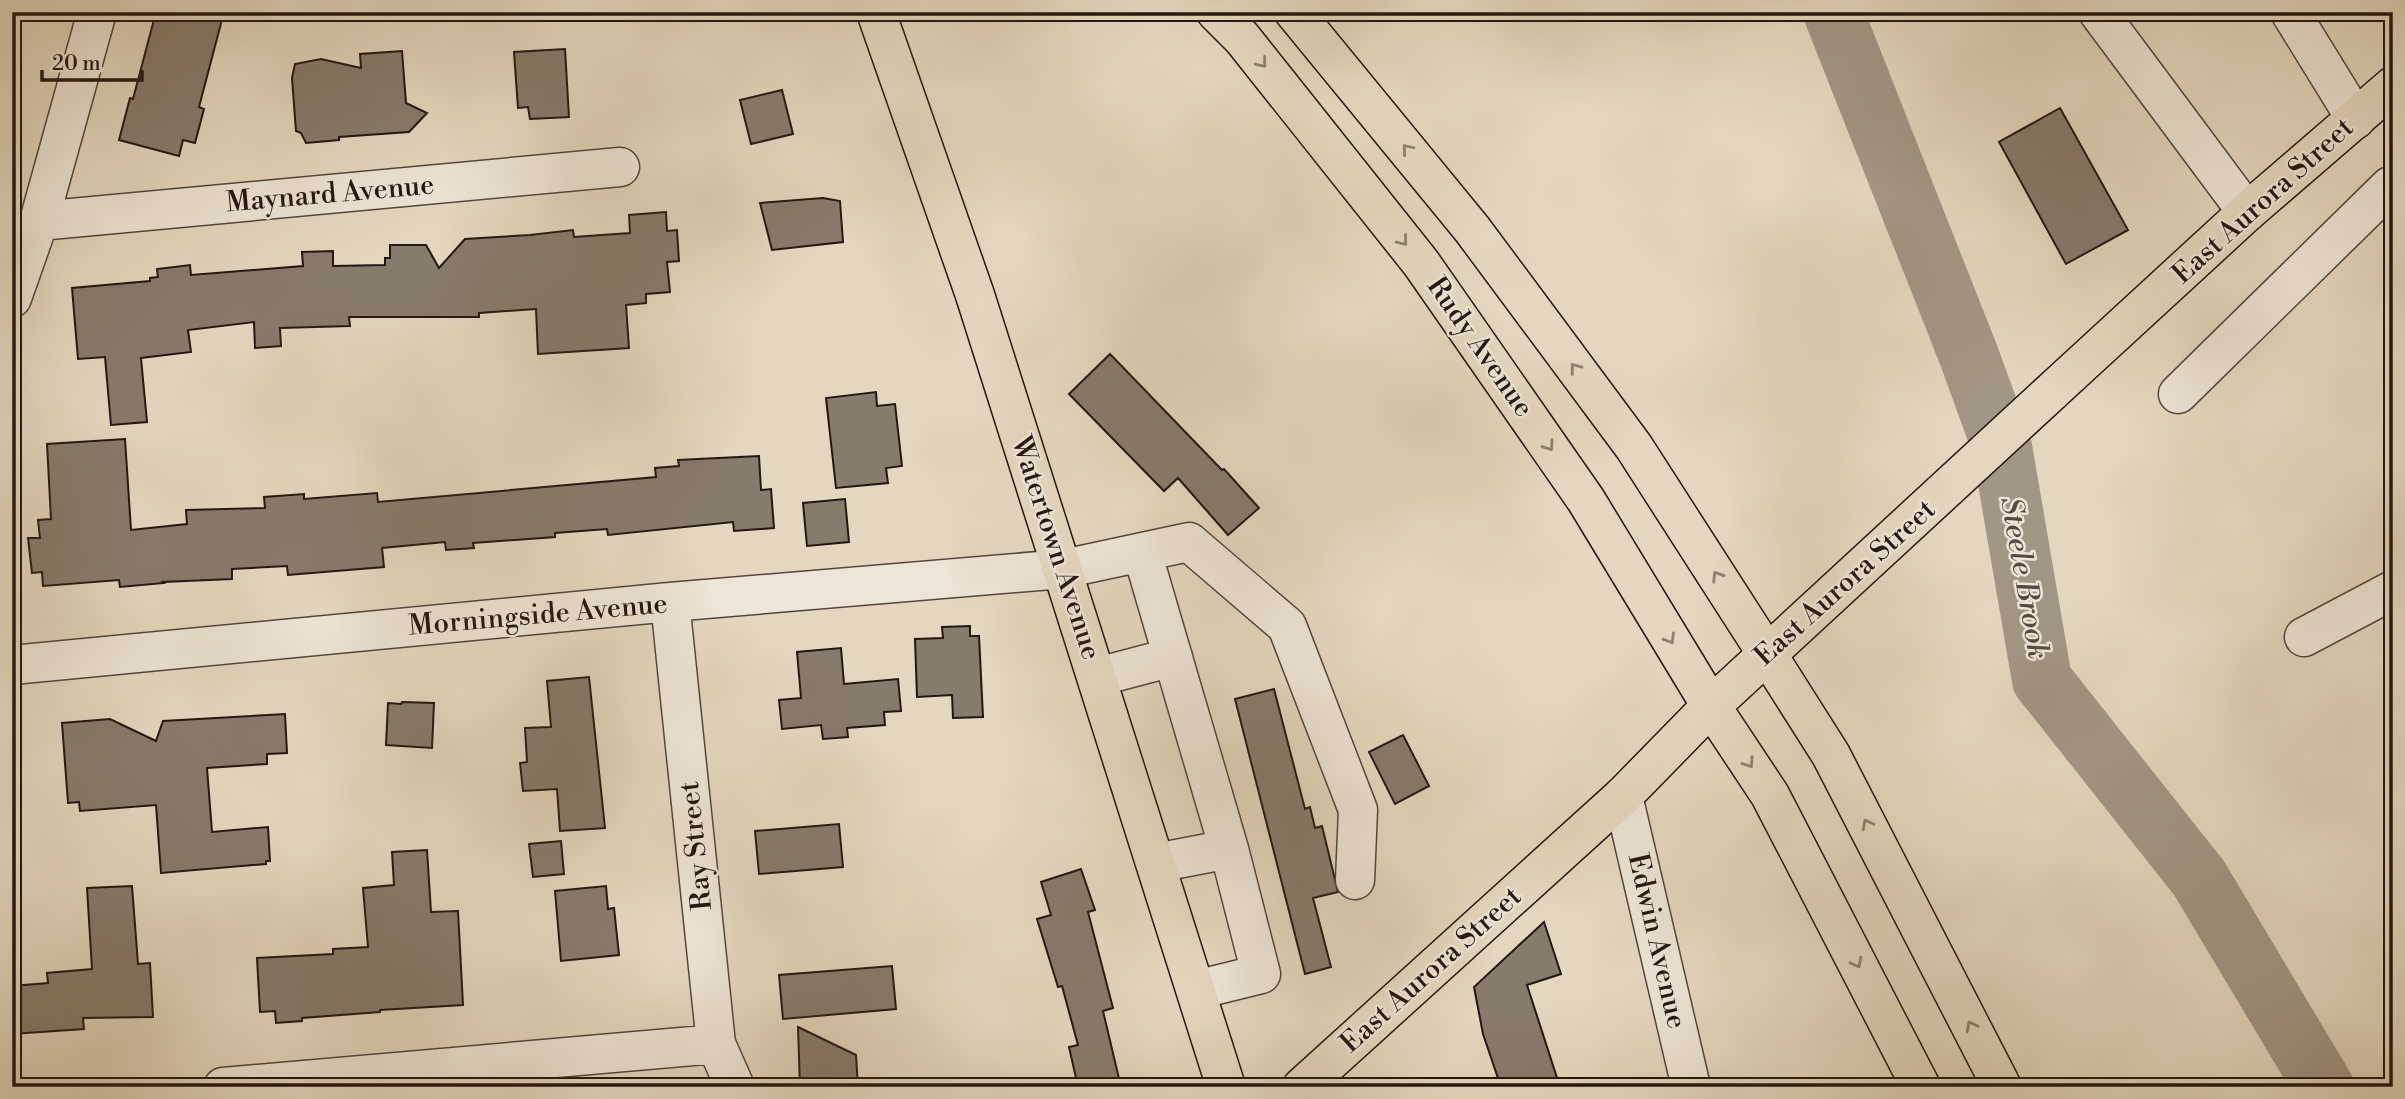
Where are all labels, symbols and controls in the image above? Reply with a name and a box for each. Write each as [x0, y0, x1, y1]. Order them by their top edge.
scale bar [42, 38, 142, 82]
text: 20 m [52, 51, 101, 77]
one-way arrow [1253, 55, 1266, 68]
street label: East Aurora Street [2165, 110, 2361, 292]
one-way arrow [1402, 144, 1415, 156]
street label: Maynard Avenue [224, 167, 436, 221]
one-way arrow [1395, 233, 1408, 245]
street label: Rudy Avenue [1419, 270, 1541, 424]
one-way arrow [1571, 363, 1584, 375]
street label: Watertown Avenue [1003, 431, 1109, 664]
one-way arrow [1541, 438, 1553, 451]
street label: East Aurora Street [1747, 492, 1943, 674]
water label: Steele Brook [1991, 494, 2057, 662]
one-way arrow [1713, 570, 1726, 583]
street label: Morningside Avenue [407, 586, 669, 644]
one-way arrow [1662, 631, 1675, 644]
one-way arrow [1741, 755, 1753, 768]
street label: Ray Street [672, 780, 720, 912]
one-way arrow [1861, 819, 1875, 831]
street label: Edwin Avenue [1620, 850, 1694, 1032]
street label: East Aurora Street [1333, 879, 1529, 1061]
one-way arrow [1849, 956, 1863, 968]
one-way arrow [1965, 1021, 1979, 1033]

